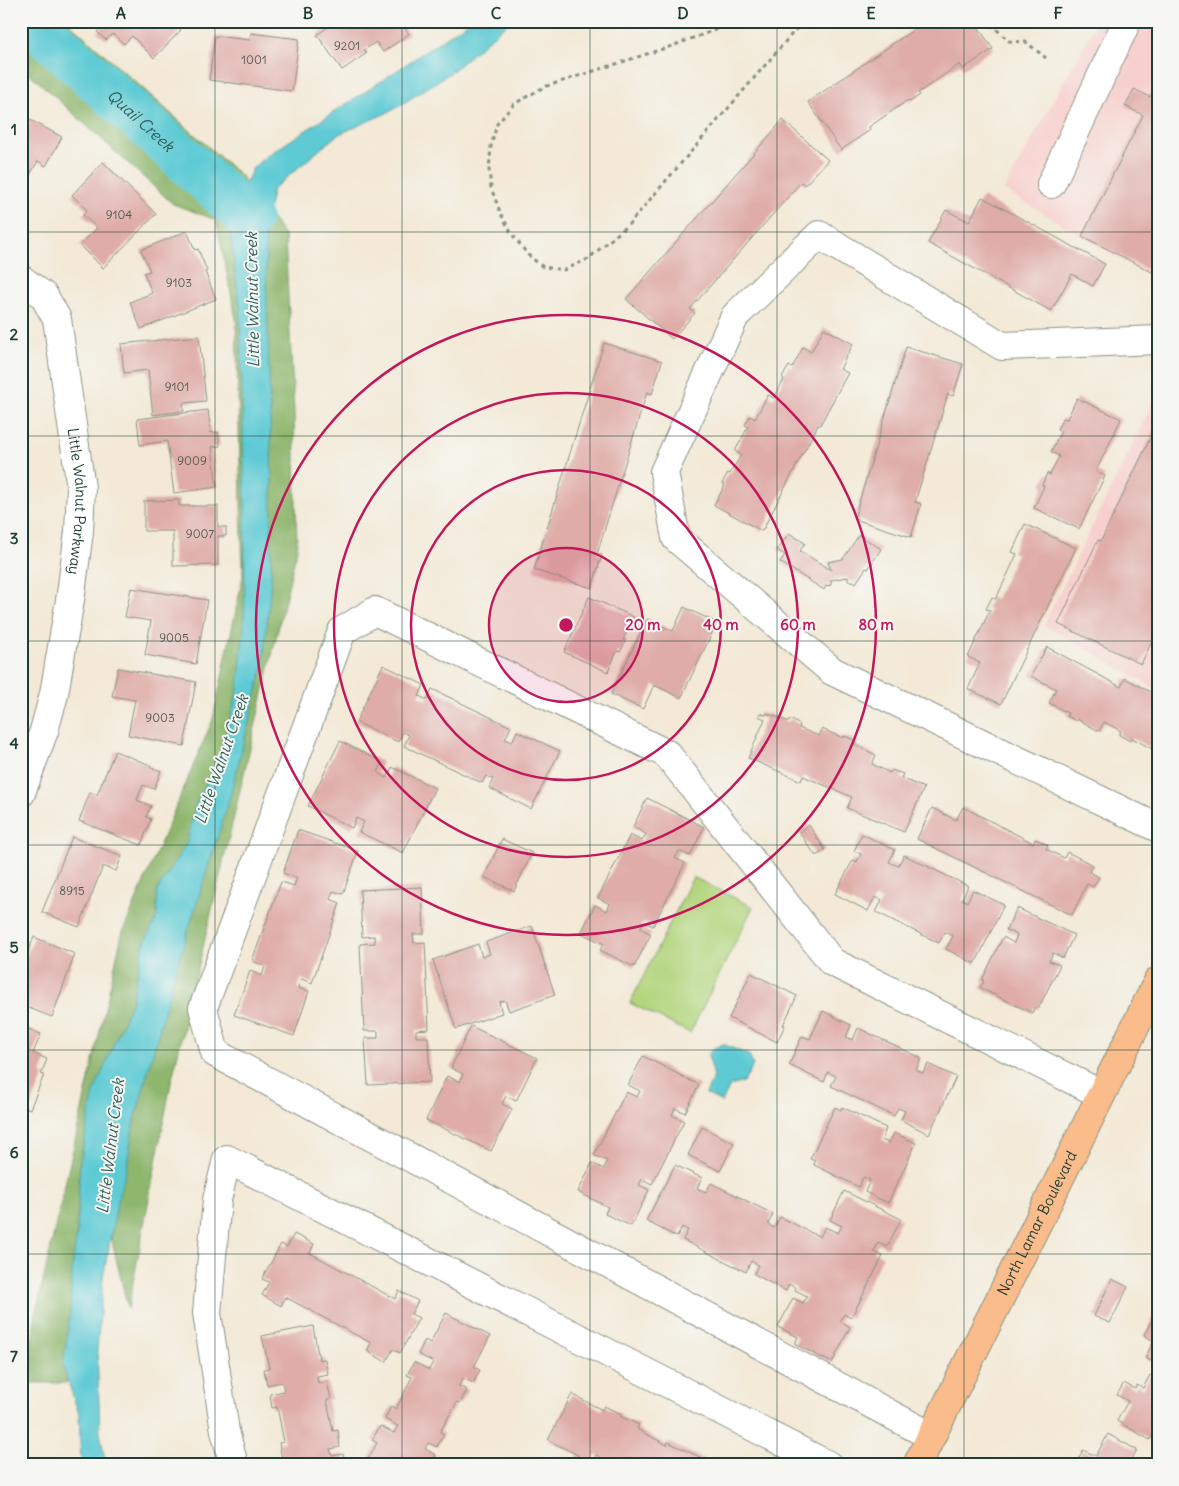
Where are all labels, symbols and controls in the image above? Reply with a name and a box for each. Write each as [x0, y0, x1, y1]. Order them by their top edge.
text: A [116, 3, 126, 23]
text: B [303, 3, 314, 23]
text: C [491, 3, 502, 23]
text: D [677, 3, 689, 23]
text: E [866, 3, 876, 23]
text: F [1053, 3, 1063, 23]
house number: 9201 [334, 38, 360, 53]
house number: 1001 [241, 52, 267, 67]
water label: Quail Creek [103, 85, 180, 157]
text: 1 [11, 119, 17, 139]
house number: 9104 [106, 207, 132, 222]
water label: Little Walnut Creek [241, 230, 263, 368]
house number: 9103 [166, 275, 192, 290]
text: 2 [10, 324, 19, 344]
house number: 9101 [165, 379, 189, 394]
street label: Little Walnut Parkway [64, 427, 91, 576]
house number: 9009 [177, 453, 207, 468]
house number: 9007 [186, 526, 214, 541]
text: 3 [9, 528, 19, 548]
text: 20 m [626, 615, 660, 634]
text: 40 m [703, 615, 739, 634]
text: 60 m [780, 615, 816, 634]
text: 80 m [858, 615, 894, 634]
centre of rings [557, 616, 575, 634]
house number: 9005 [159, 630, 189, 645]
water label: Little Walnut Creek [189, 690, 253, 826]
house number: 9003 [145, 710, 175, 725]
text: 4 [9, 733, 19, 753]
house number: 8915 [59, 883, 85, 898]
text: 5 [9, 937, 19, 957]
water label: Little Walnut Creek [92, 1076, 128, 1214]
text: 6 [9, 1142, 19, 1162]
street label: North Lamar Boulevard [993, 1147, 1081, 1299]
text: 7 [10, 1346, 18, 1366]

